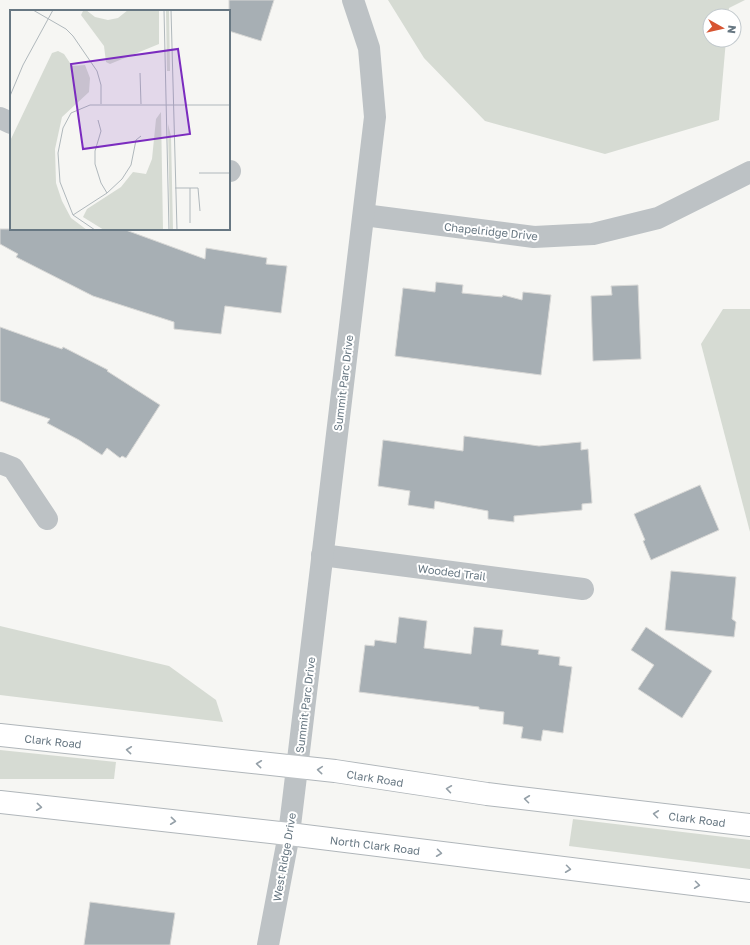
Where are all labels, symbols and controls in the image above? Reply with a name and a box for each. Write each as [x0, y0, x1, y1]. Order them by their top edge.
north arrow [702, 8, 742, 48]
inset map [10, 10, 230, 230]
text: N [725, 24, 739, 35]
street label: Chapelridge Drive [443, 220, 539, 242]
street label: Summit Parc Drive [331, 334, 355, 432]
street label: Wooded Trail [417, 561, 487, 583]
street label: Summit Parc Drive [293, 656, 317, 754]
street label: Clark Road [24, 732, 82, 750]
one-way arrow [126, 745, 132, 754]
one-way arrow [256, 760, 262, 769]
one-way arrow [317, 766, 323, 775]
street label: Clark Road [346, 767, 404, 789]
one-way arrow [446, 785, 452, 794]
one-way arrow [523, 795, 530, 804]
one-way arrow [36, 802, 42, 811]
street label: Clark Road [668, 809, 726, 829]
one-way arrow [653, 810, 659, 819]
street label: West Ridge Drive [270, 812, 298, 902]
one-way arrow [169, 817, 176, 826]
street label: North Clark Road [329, 833, 421, 857]
one-way arrow [436, 848, 442, 857]
one-way arrow [565, 864, 571, 873]
one-way arrow [694, 880, 700, 889]

